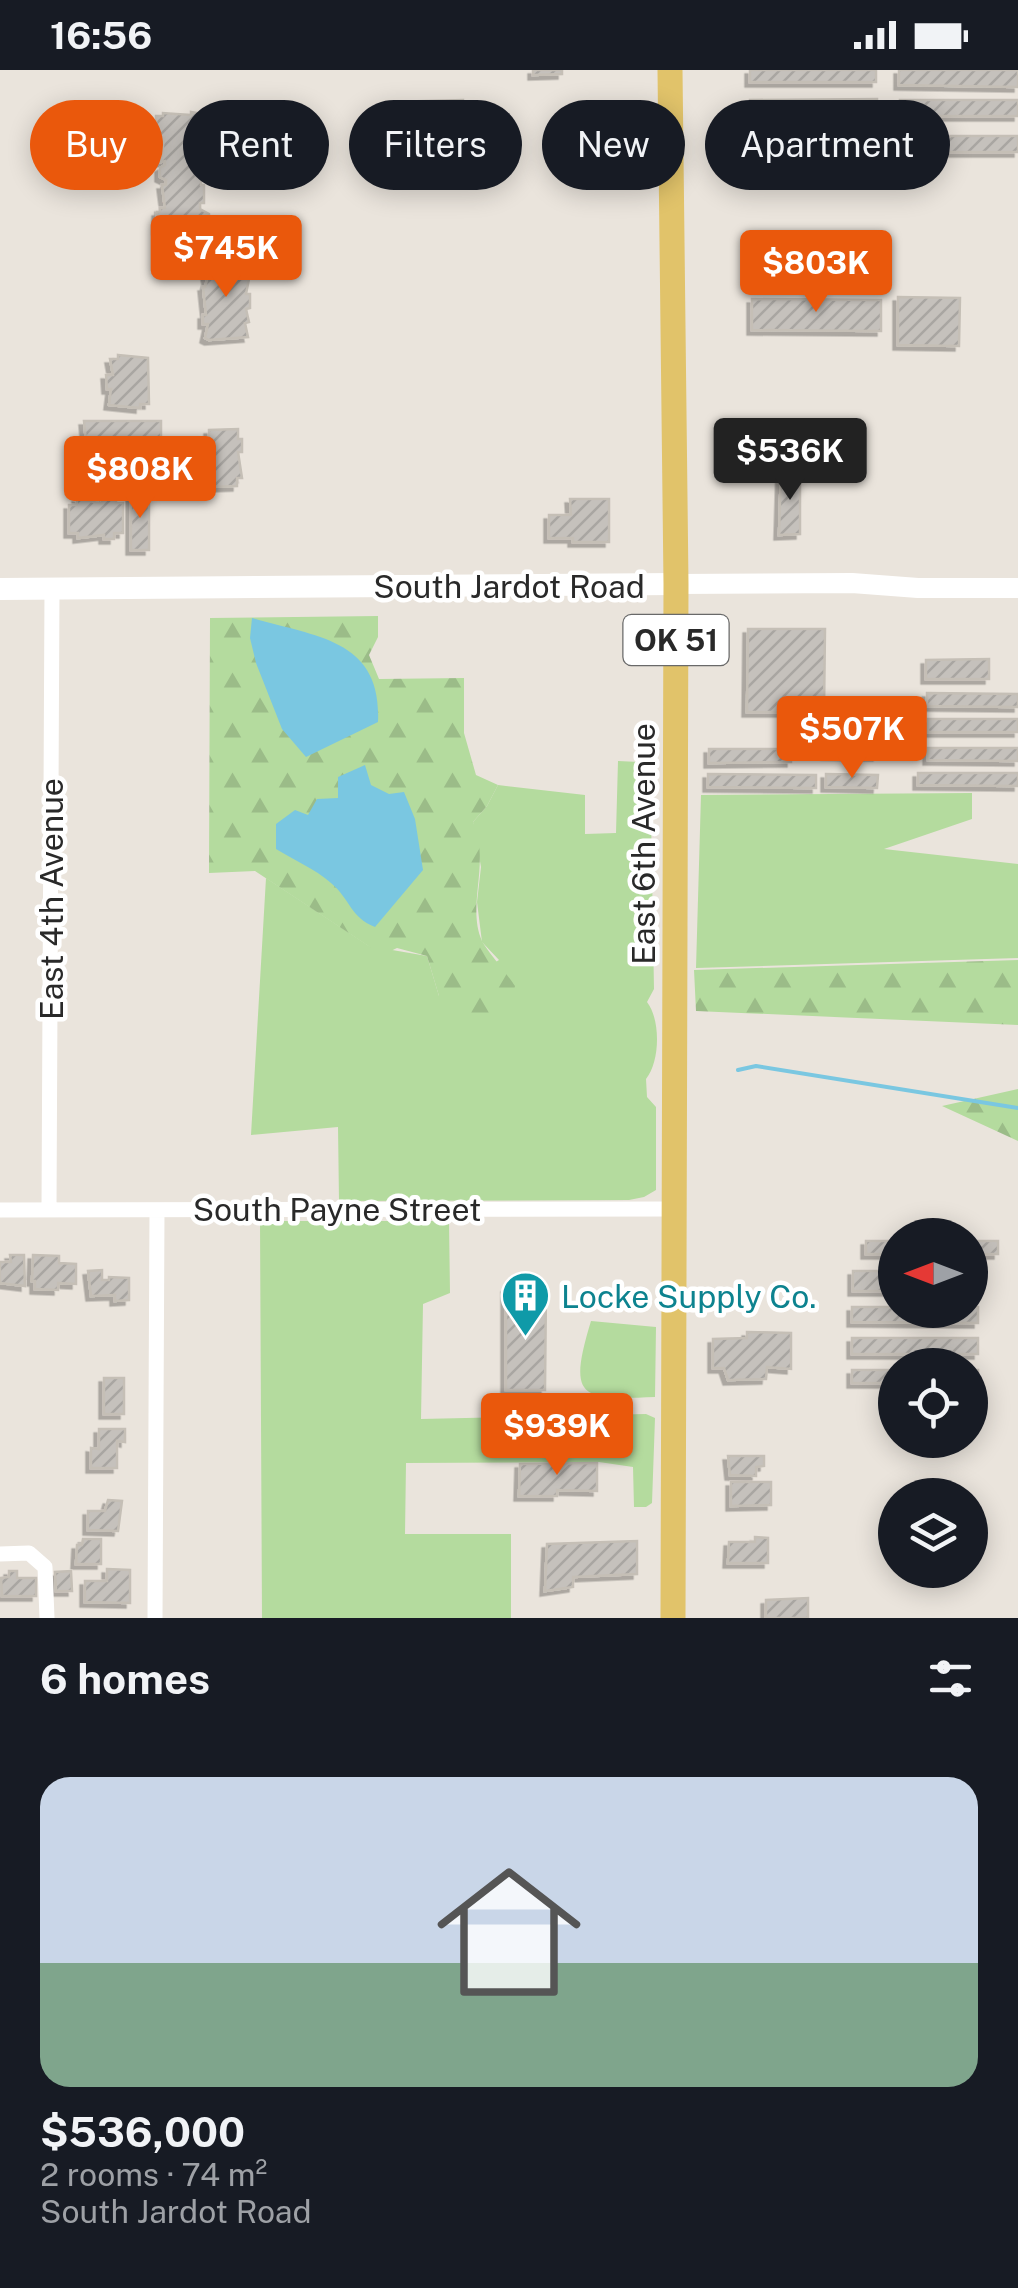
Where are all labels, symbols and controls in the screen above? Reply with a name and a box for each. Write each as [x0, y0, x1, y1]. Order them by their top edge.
text: 16:56 [50, 13, 152, 58]
chip: Buy [30, 100, 163, 190]
chip: Rent [183, 100, 329, 190]
chip: Filters [349, 100, 522, 190]
chip: New [542, 100, 685, 190]
chip: Apartment [705, 100, 950, 190]
pin: $745K [156, 215, 296, 300]
text: $745K [173, 229, 279, 266]
pin: $803K [746, 230, 886, 315]
text: $803K [762, 244, 870, 281]
pin: $536K [720, 418, 860, 503]
text: $536K [736, 432, 844, 469]
pin: $808K [70, 436, 210, 521]
text: $808K [86, 450, 194, 487]
street label: South Jardot Road [373, 568, 645, 605]
road number: OK 51 [624, 615, 728, 665]
pin: $507K [782, 696, 922, 781]
text: $507K [799, 710, 905, 747]
street label: East 6th Avenue [625, 723, 662, 965]
street label: East 4th Avenue [33, 778, 70, 1020]
street label: South Payne Street [193, 1191, 481, 1228]
north arrow [878, 1218, 988, 1328]
map controls [878, 1218, 988, 1588]
building icon: Locke Supply Co. [500, 1270, 552, 1338]
place label: Locke Supply Co. [561, 1278, 817, 1315]
button: locate [878, 1348, 988, 1458]
pin: $939K [487, 1393, 627, 1478]
text: $939K [503, 1407, 611, 1444]
button: layers [878, 1478, 988, 1588]
icon: filters [923, 1651, 978, 1706]
text: 6 homes [40, 1654, 210, 1703]
icon: home [419, 1842, 599, 2022]
text: $536,000 [40, 2107, 245, 2156]
text: 2 rooms · 74 m² [40, 2156, 267, 2193]
text: South Jardot Road [40, 2193, 312, 2230]

